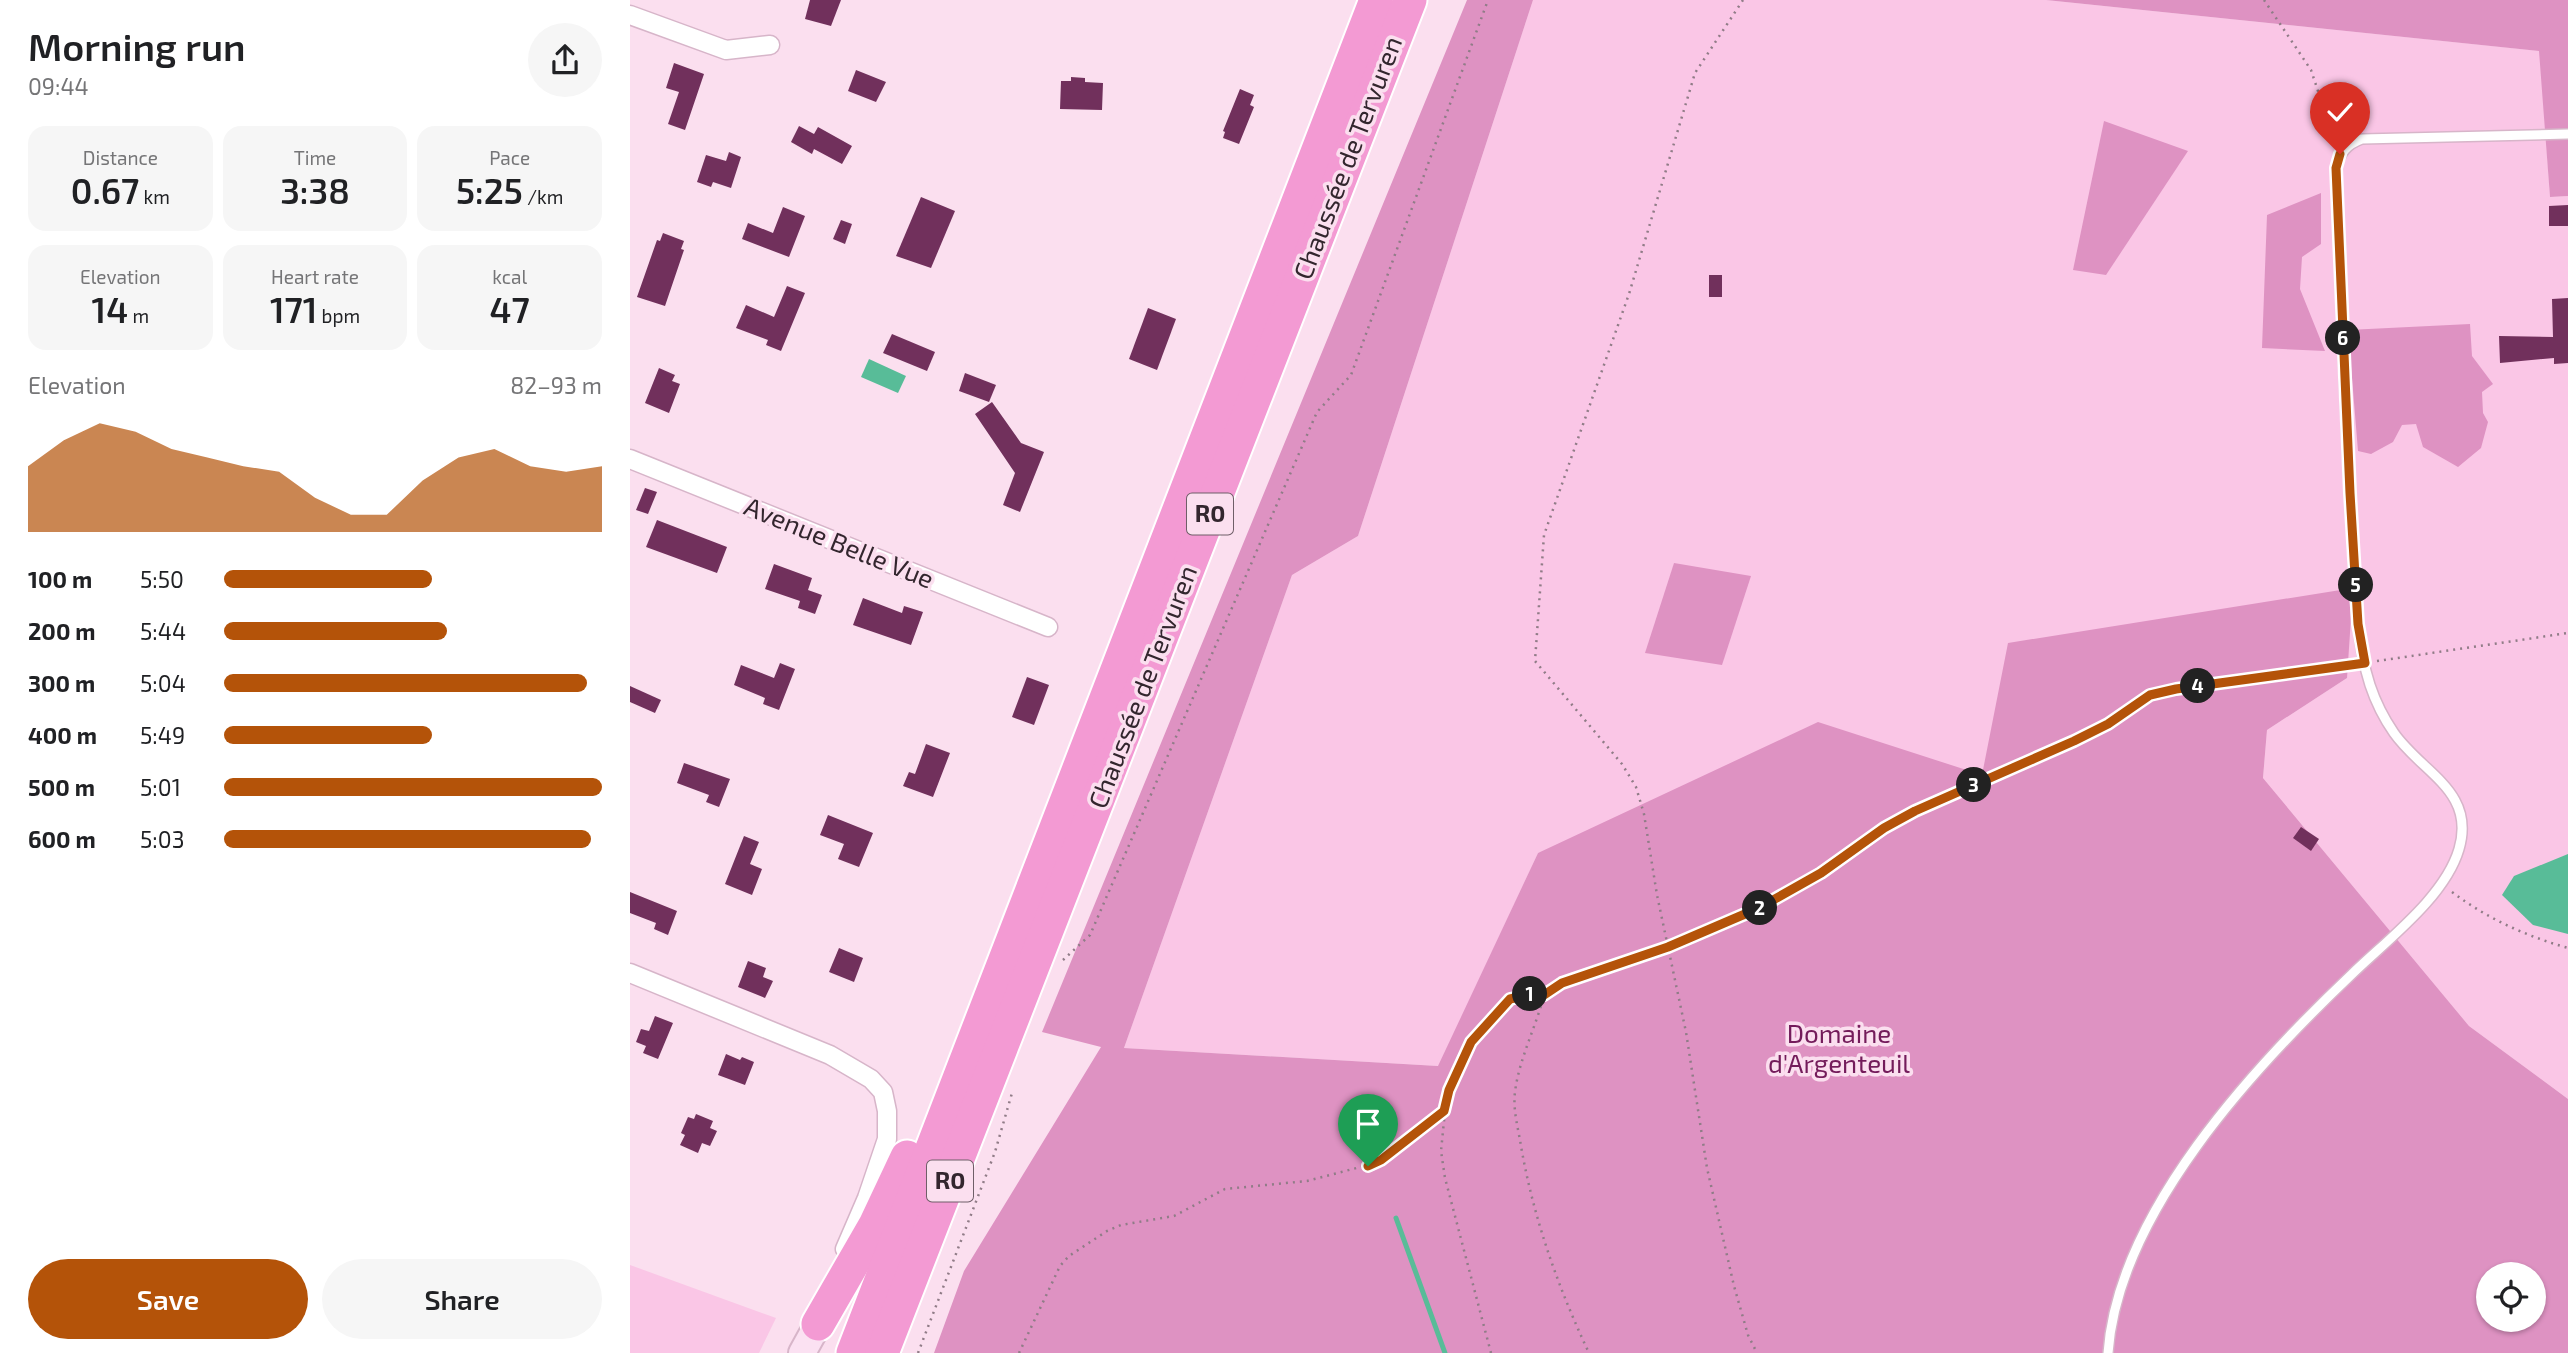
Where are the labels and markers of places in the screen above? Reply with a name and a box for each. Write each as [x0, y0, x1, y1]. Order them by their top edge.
pin [2310, 82, 2370, 154]
pin: 6 [2326, 320, 2360, 356]
pin: 5 [2338, 568, 2374, 602]
pin: 4 [2180, 668, 2216, 704]
pin: 3 [1956, 768, 1992, 802]
pin: 2 [1742, 890, 1778, 926]
pin: 1 [1513, 976, 1548, 1012]
pin [1338, 1094, 1398, 1166]

